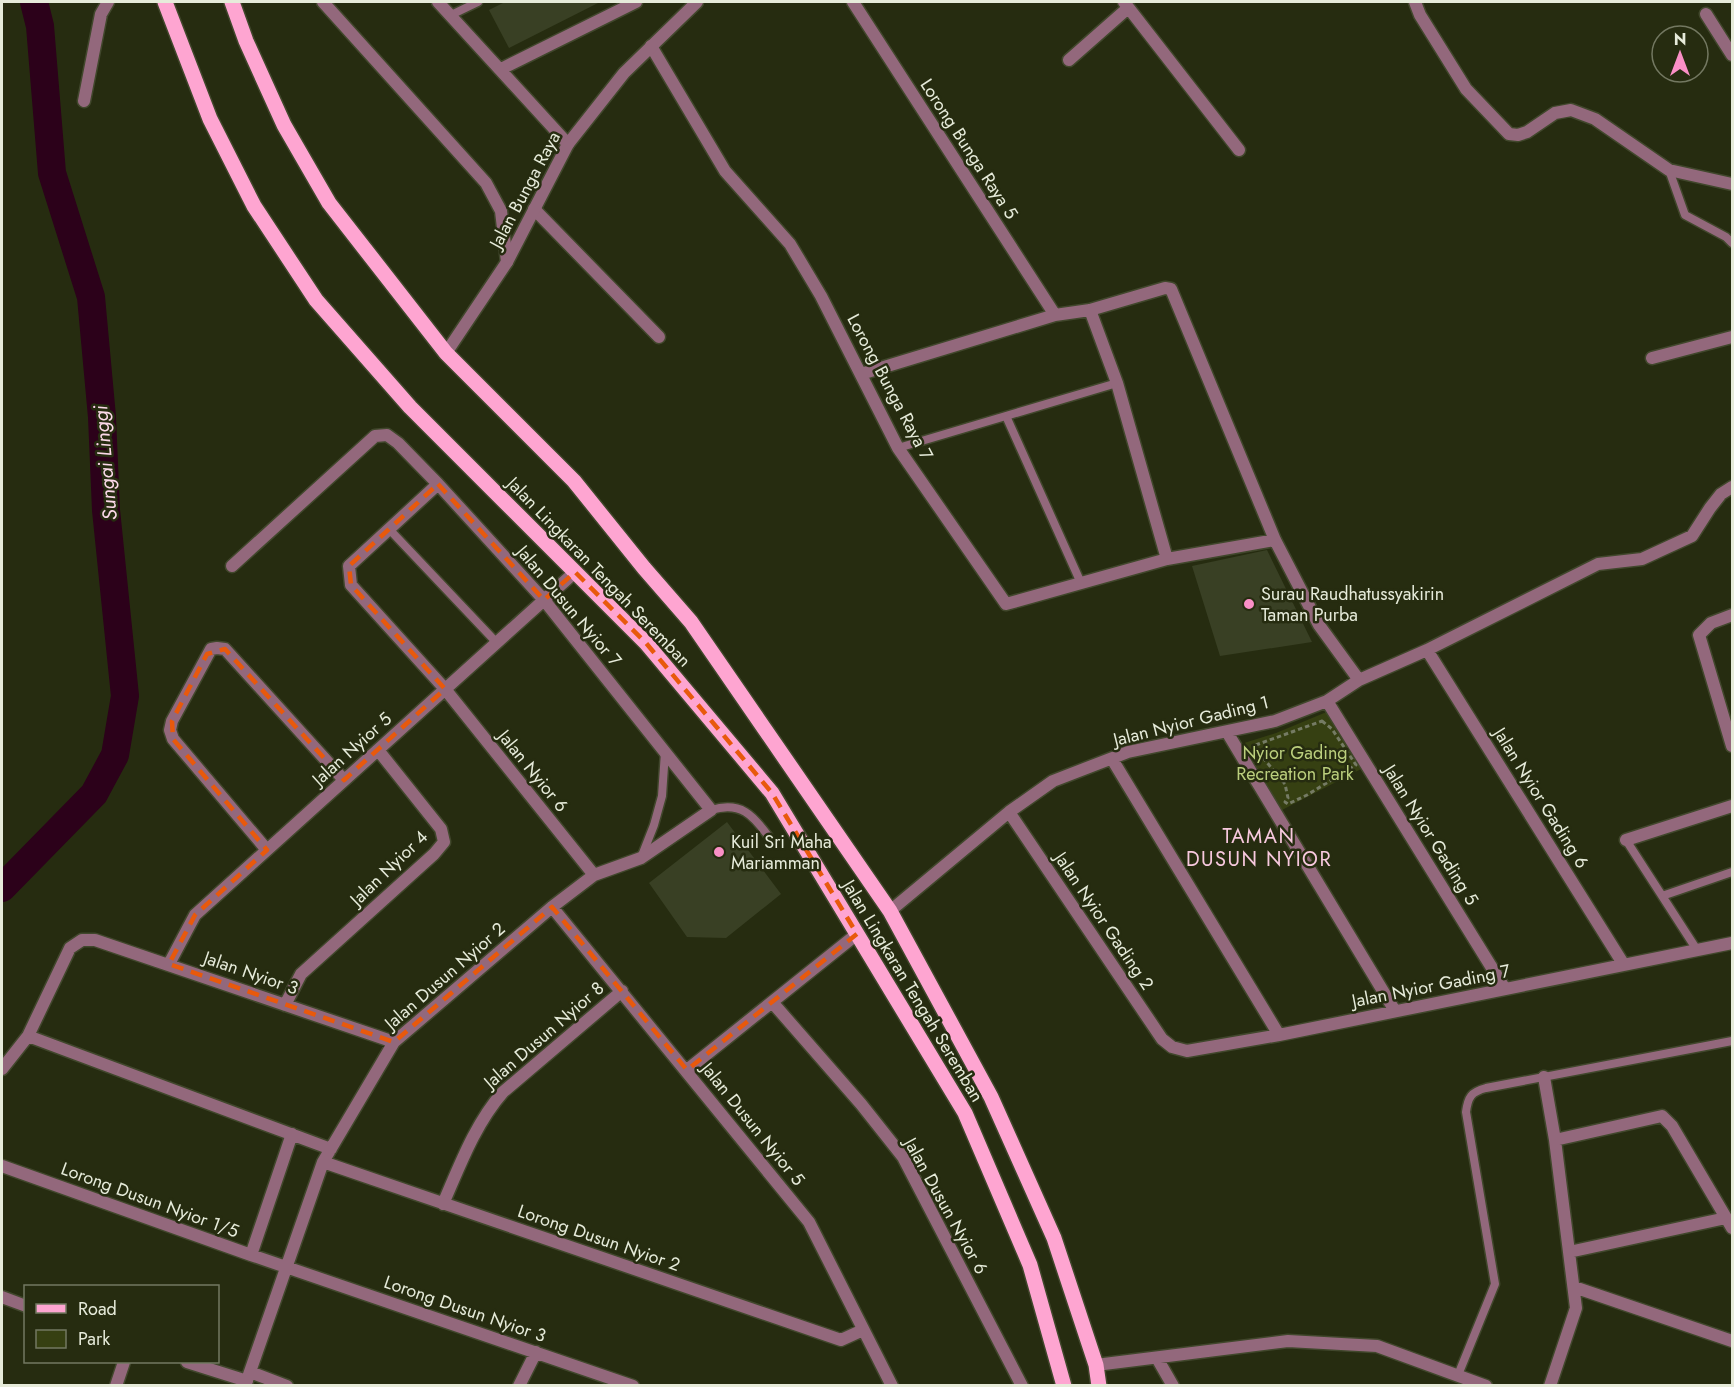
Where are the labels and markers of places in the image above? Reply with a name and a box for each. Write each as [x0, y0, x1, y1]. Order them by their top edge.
place label: Surau Raudhatussyakirin Taman Purba [1261, 581, 1444, 628]
marker: Surau Raudhatussyakirin Taman Purba [1242, 597, 1256, 611]
place label: Kuil Sri Maha Mariamman [731, 829, 832, 876]
marker: Kuil Sri Maha Mariamman [712, 845, 726, 859]

